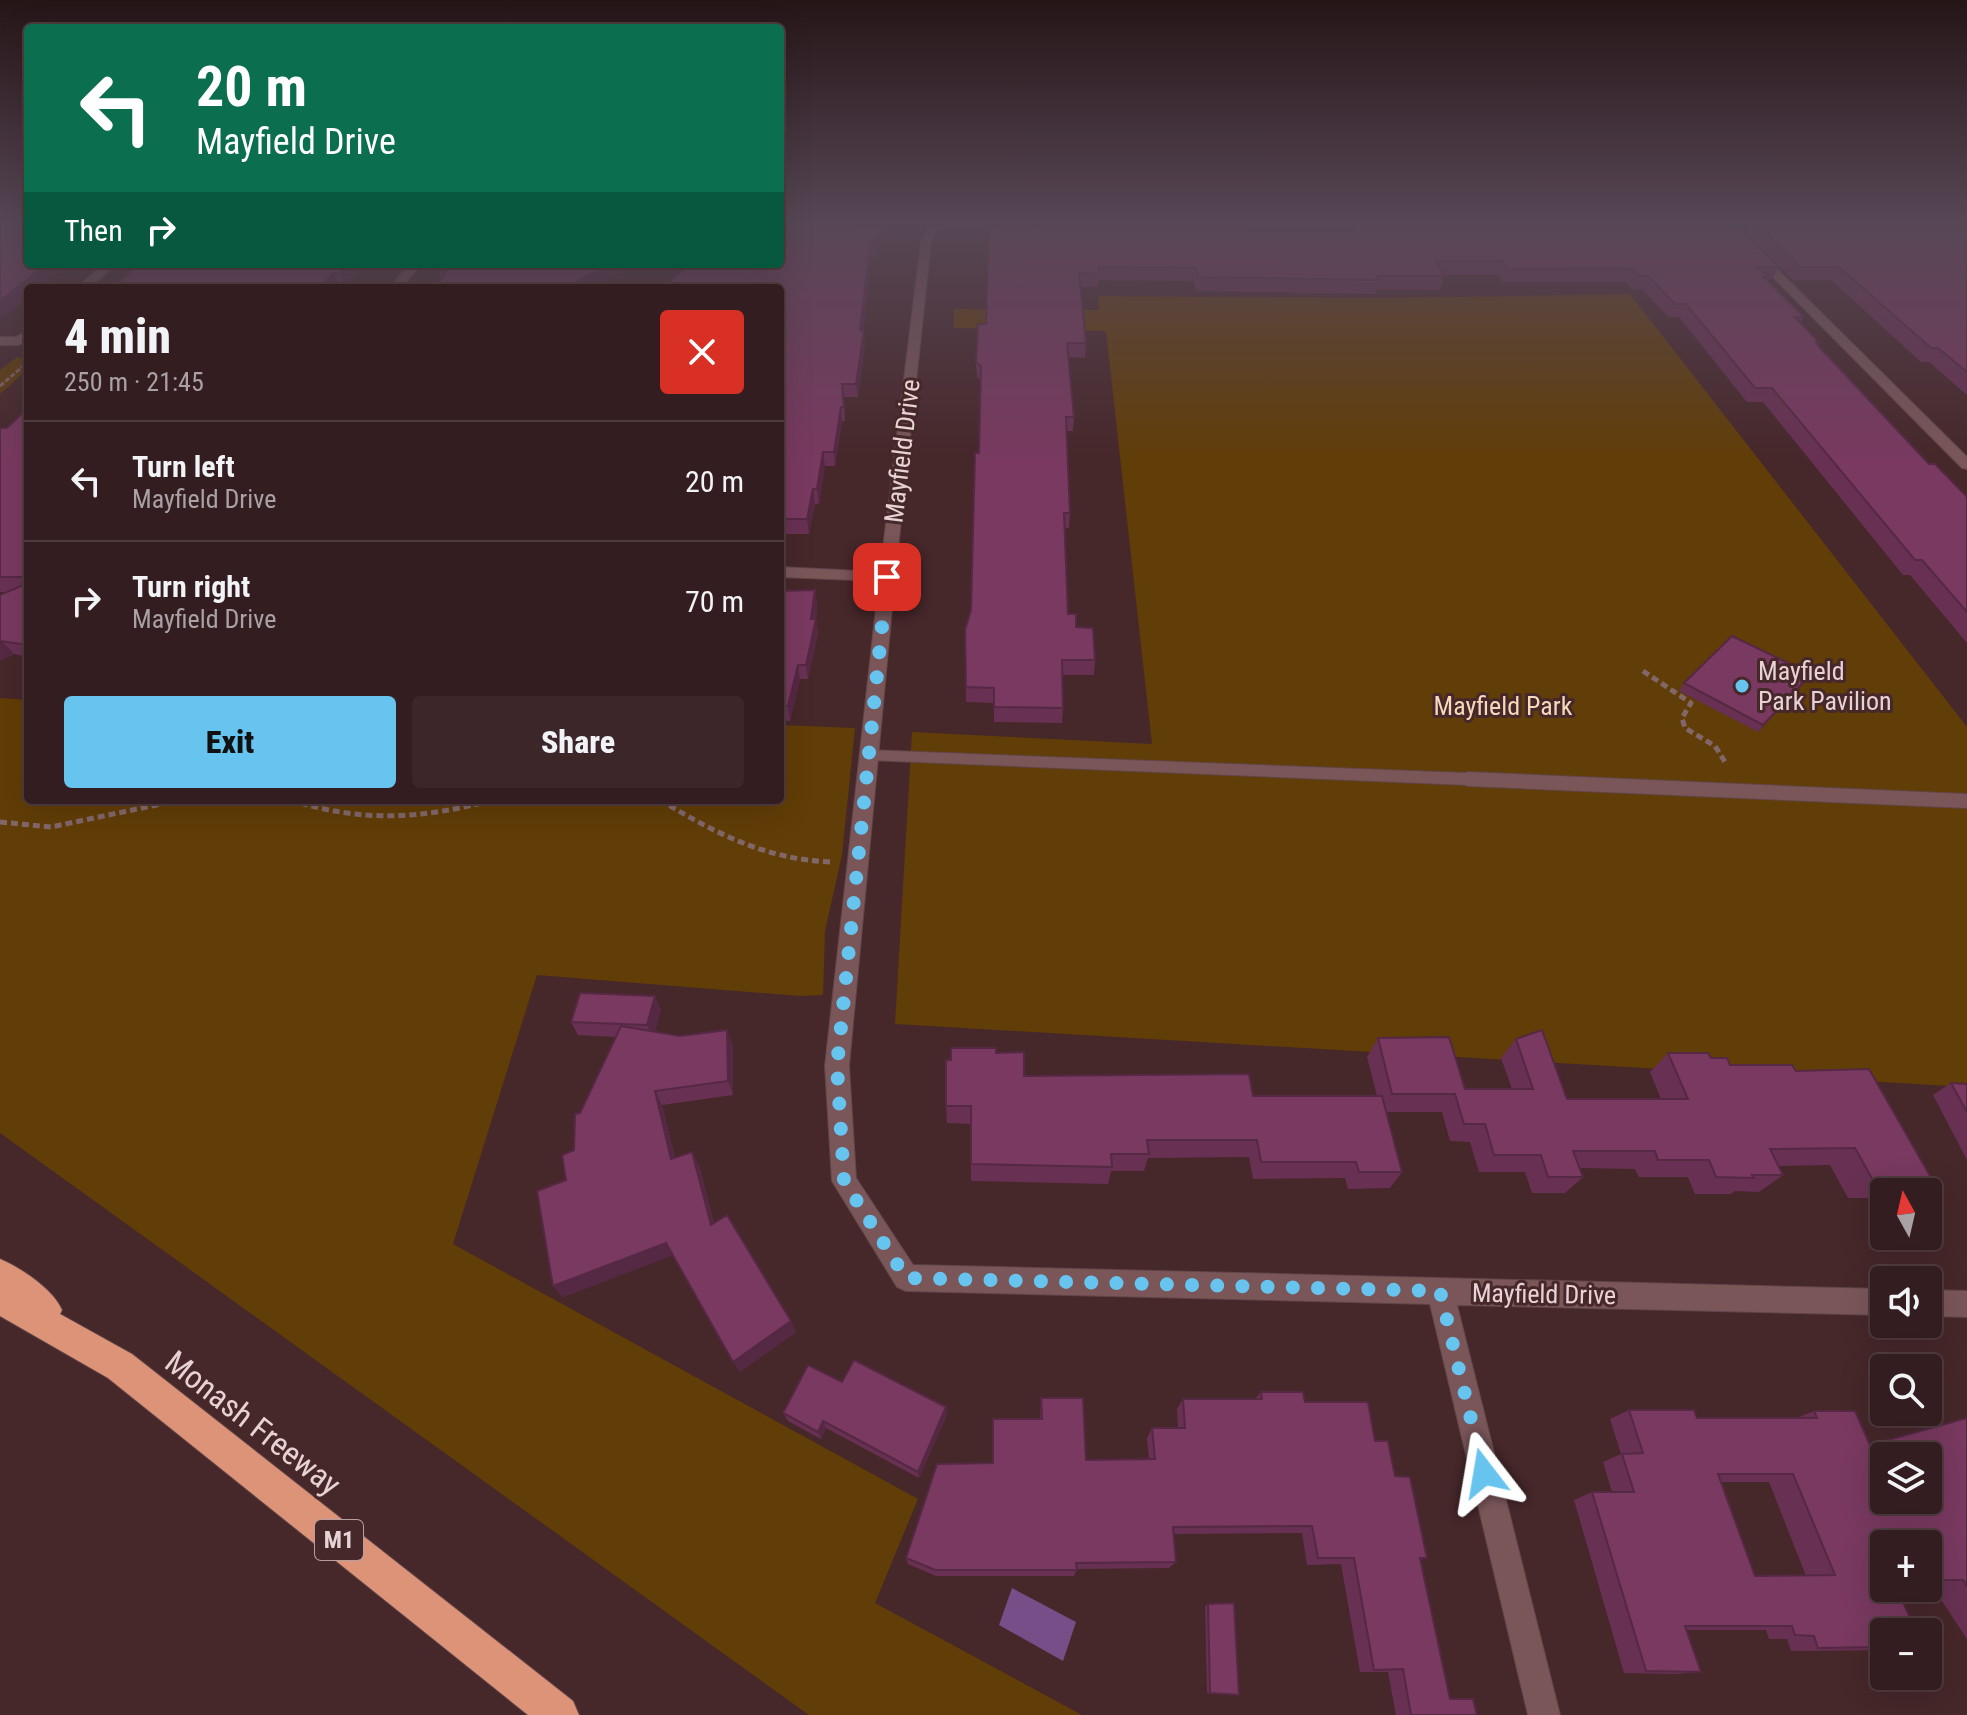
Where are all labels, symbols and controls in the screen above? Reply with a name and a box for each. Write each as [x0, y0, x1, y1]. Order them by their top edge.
text: 20 m [196, 54, 307, 120]
icon: left [64, 56, 168, 160]
text: Mayfield Drive [196, 121, 396, 163]
icon: right [139, 208, 183, 252]
text: Then [64, 213, 123, 248]
text: 4 min [64, 308, 171, 365]
button: close [660, 310, 744, 394]
text: 250 m · 21:45 [64, 367, 204, 397]
street label: Mayfield Drive [878, 378, 926, 524]
text: Turn left [132, 449, 235, 484]
icon: left [64, 459, 108, 503]
text: 20 m [685, 464, 744, 499]
text: Mayfield Drive [132, 484, 276, 514]
pin [853, 543, 921, 611]
icon: arrive [865, 555, 909, 599]
text: Turn right [132, 569, 250, 604]
icon: right [64, 579, 108, 623]
text: 70 m [685, 584, 744, 619]
text: Mayfield Drive [132, 604, 276, 634]
place label: Mayfield Park Pavilion [1758, 656, 1892, 716]
marker: Mayfield Park Pavilion [1733, 677, 1751, 695]
park label: Mayfield Park [1434, 691, 1573, 721]
button: Exit [64, 696, 396, 788]
button: Share [412, 696, 744, 788]
north arrow [1870, 1178, 1942, 1250]
map controls [1870, 1178, 1942, 1690]
button: sound [1870, 1266, 1942, 1338]
street label: Mayfield Drive [1472, 1278, 1616, 1310]
street label: Monash Freeway [158, 1343, 348, 1503]
button: search [1870, 1354, 1942, 1426]
position arrow [1442, 1431, 1526, 1515]
button: layers [1870, 1442, 1942, 1514]
road number: M1 [315, 1520, 363, 1560]
button: + [1870, 1530, 1942, 1602]
button: − [1870, 1618, 1942, 1690]

